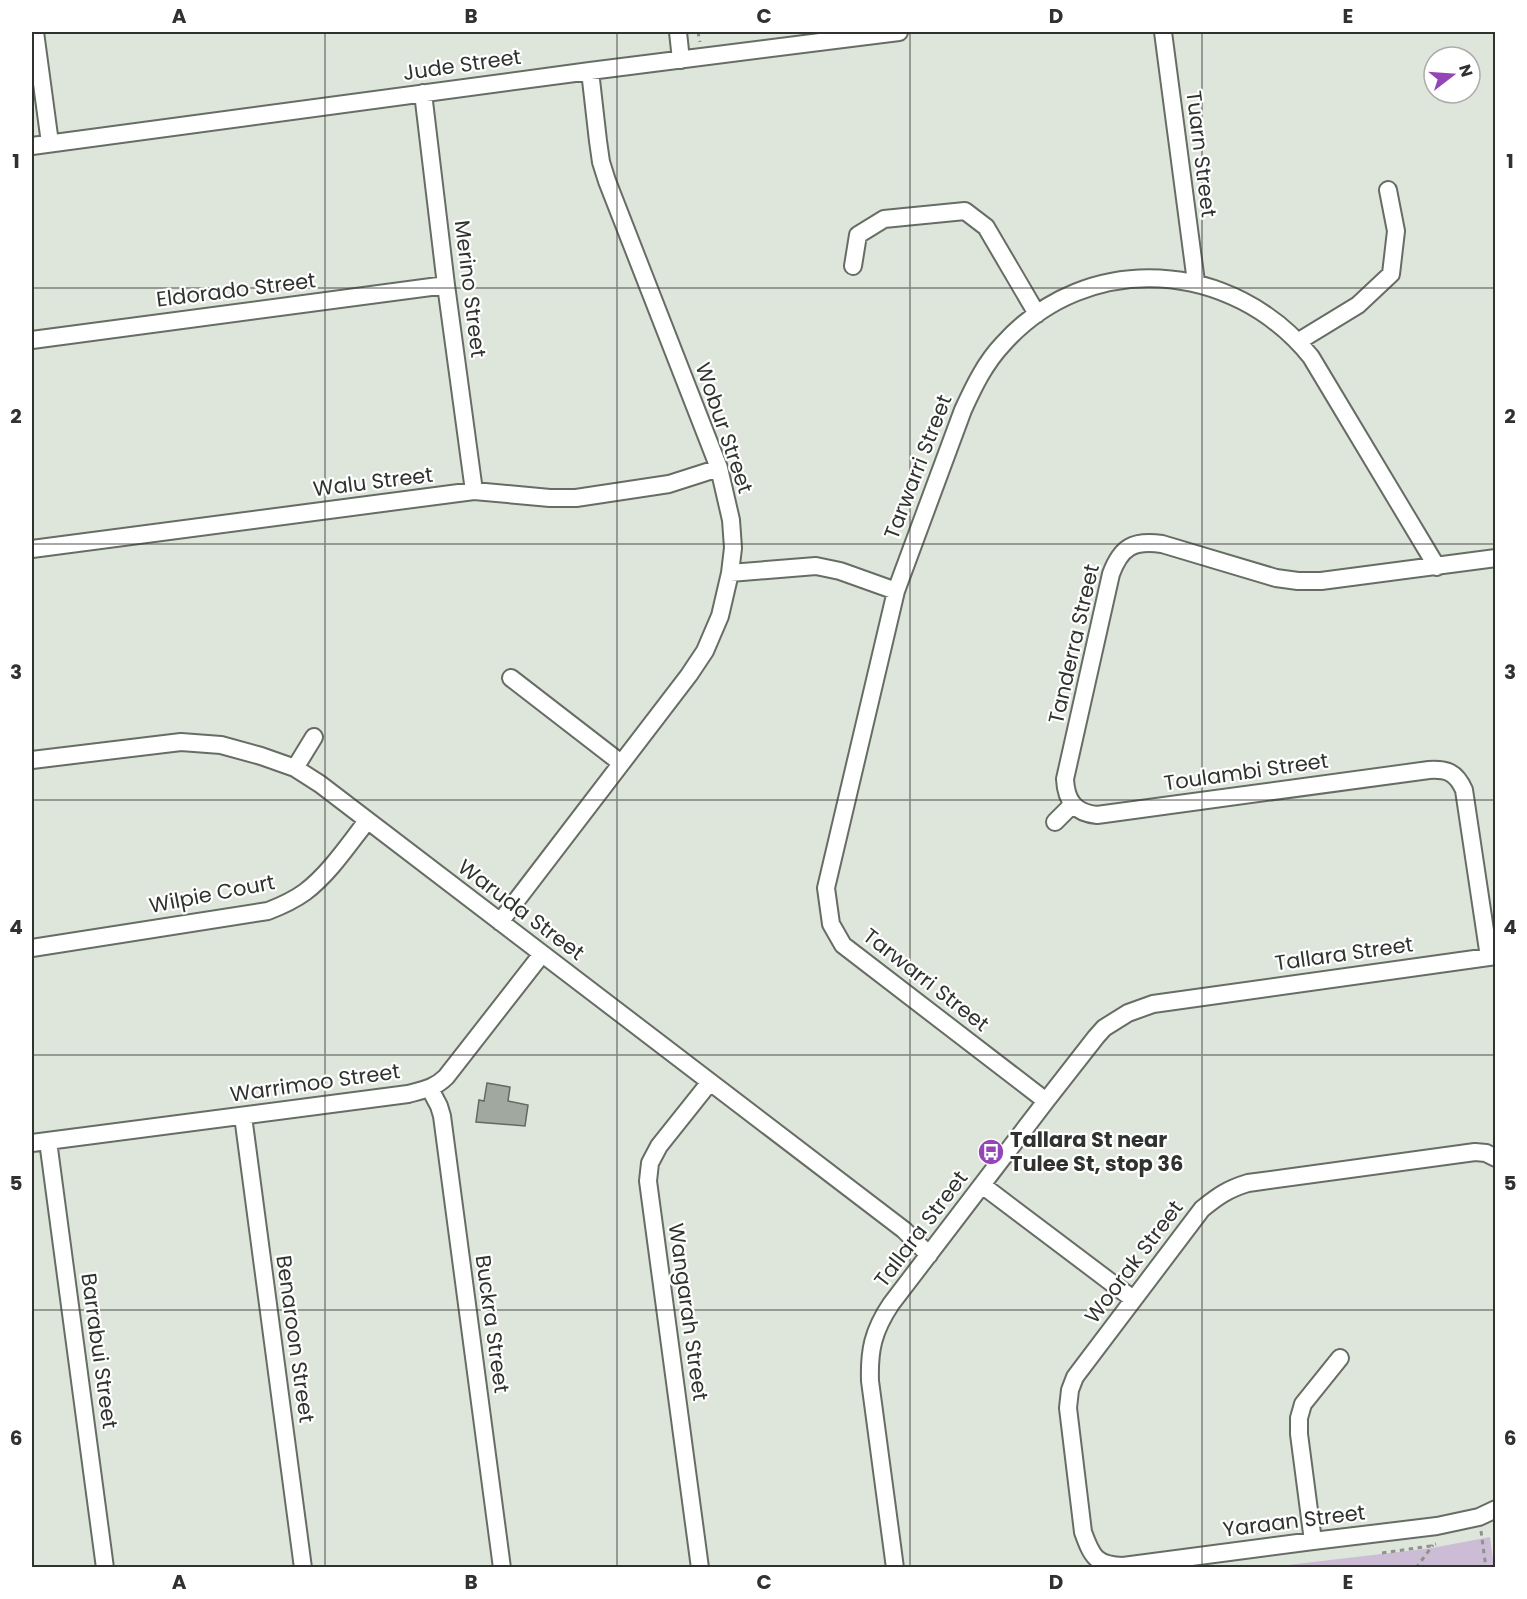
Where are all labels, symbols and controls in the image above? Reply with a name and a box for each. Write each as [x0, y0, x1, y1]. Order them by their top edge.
text: A [172, 2, 187, 30]
text: B [464, 2, 478, 30]
text: C [756, 2, 772, 30]
text: D [1049, 2, 1063, 30]
text: E [1343, 2, 1353, 30]
street label: Jude Street [401, 42, 523, 87]
north arrow [1422, 45, 1482, 105]
text: N [1453, 62, 1479, 80]
street label: Tuarn Street [1179, 89, 1224, 219]
text: 1 [12, 147, 20, 175]
text: 1 [1506, 147, 1514, 175]
street label: Merino Street [448, 219, 493, 359]
street label: Eldorado Street [155, 265, 317, 314]
street label: Wobur Street [689, 359, 760, 497]
street label: Tarwarri Street [877, 390, 958, 543]
text: 2 [10, 402, 22, 430]
text: 2 [1504, 402, 1516, 430]
street label: Walu Street [311, 460, 434, 503]
street label: Tanderra Street [1041, 561, 1106, 727]
text: 3 [10, 658, 22, 686]
text: 3 [1504, 658, 1516, 686]
street label: Toulambi Street [1162, 746, 1330, 797]
street label: Waruda Street [452, 852, 591, 967]
street label: Wilpie Court [147, 867, 277, 920]
text: 4 [9, 913, 23, 941]
text: 4 [1503, 913, 1517, 941]
street label: Tarwarri Street [857, 921, 995, 1038]
street label: Tallara Street [1273, 929, 1415, 978]
street label: Warrimoo Street [228, 1056, 402, 1109]
place label: Tallara St near Tulee St, stop 36 [1010, 1125, 1183, 1178]
bus stop icon: Tallara St near Tulee St, stop 36 [976, 1137, 1006, 1167]
street label: Tallara Street [867, 1164, 974, 1293]
text: 5 [10, 1169, 23, 1197]
text: 5 [1504, 1169, 1517, 1197]
street label: Woorak Street [1078, 1194, 1190, 1329]
street label: Wangarah Street [662, 1221, 715, 1403]
street label: Benaroon Street [269, 1253, 322, 1425]
street label: Buckra Street [468, 1253, 517, 1395]
street label: Barrabui Street [74, 1271, 125, 1431]
text: 6 [10, 1424, 22, 1452]
text: 6 [1504, 1424, 1516, 1452]
street label: Yaraan Street [1221, 1497, 1367, 1544]
text: A [172, 1568, 187, 1596]
text: B [464, 1568, 478, 1596]
text: C [756, 1568, 772, 1596]
text: D [1049, 1568, 1063, 1596]
text: E [1343, 1568, 1353, 1596]

